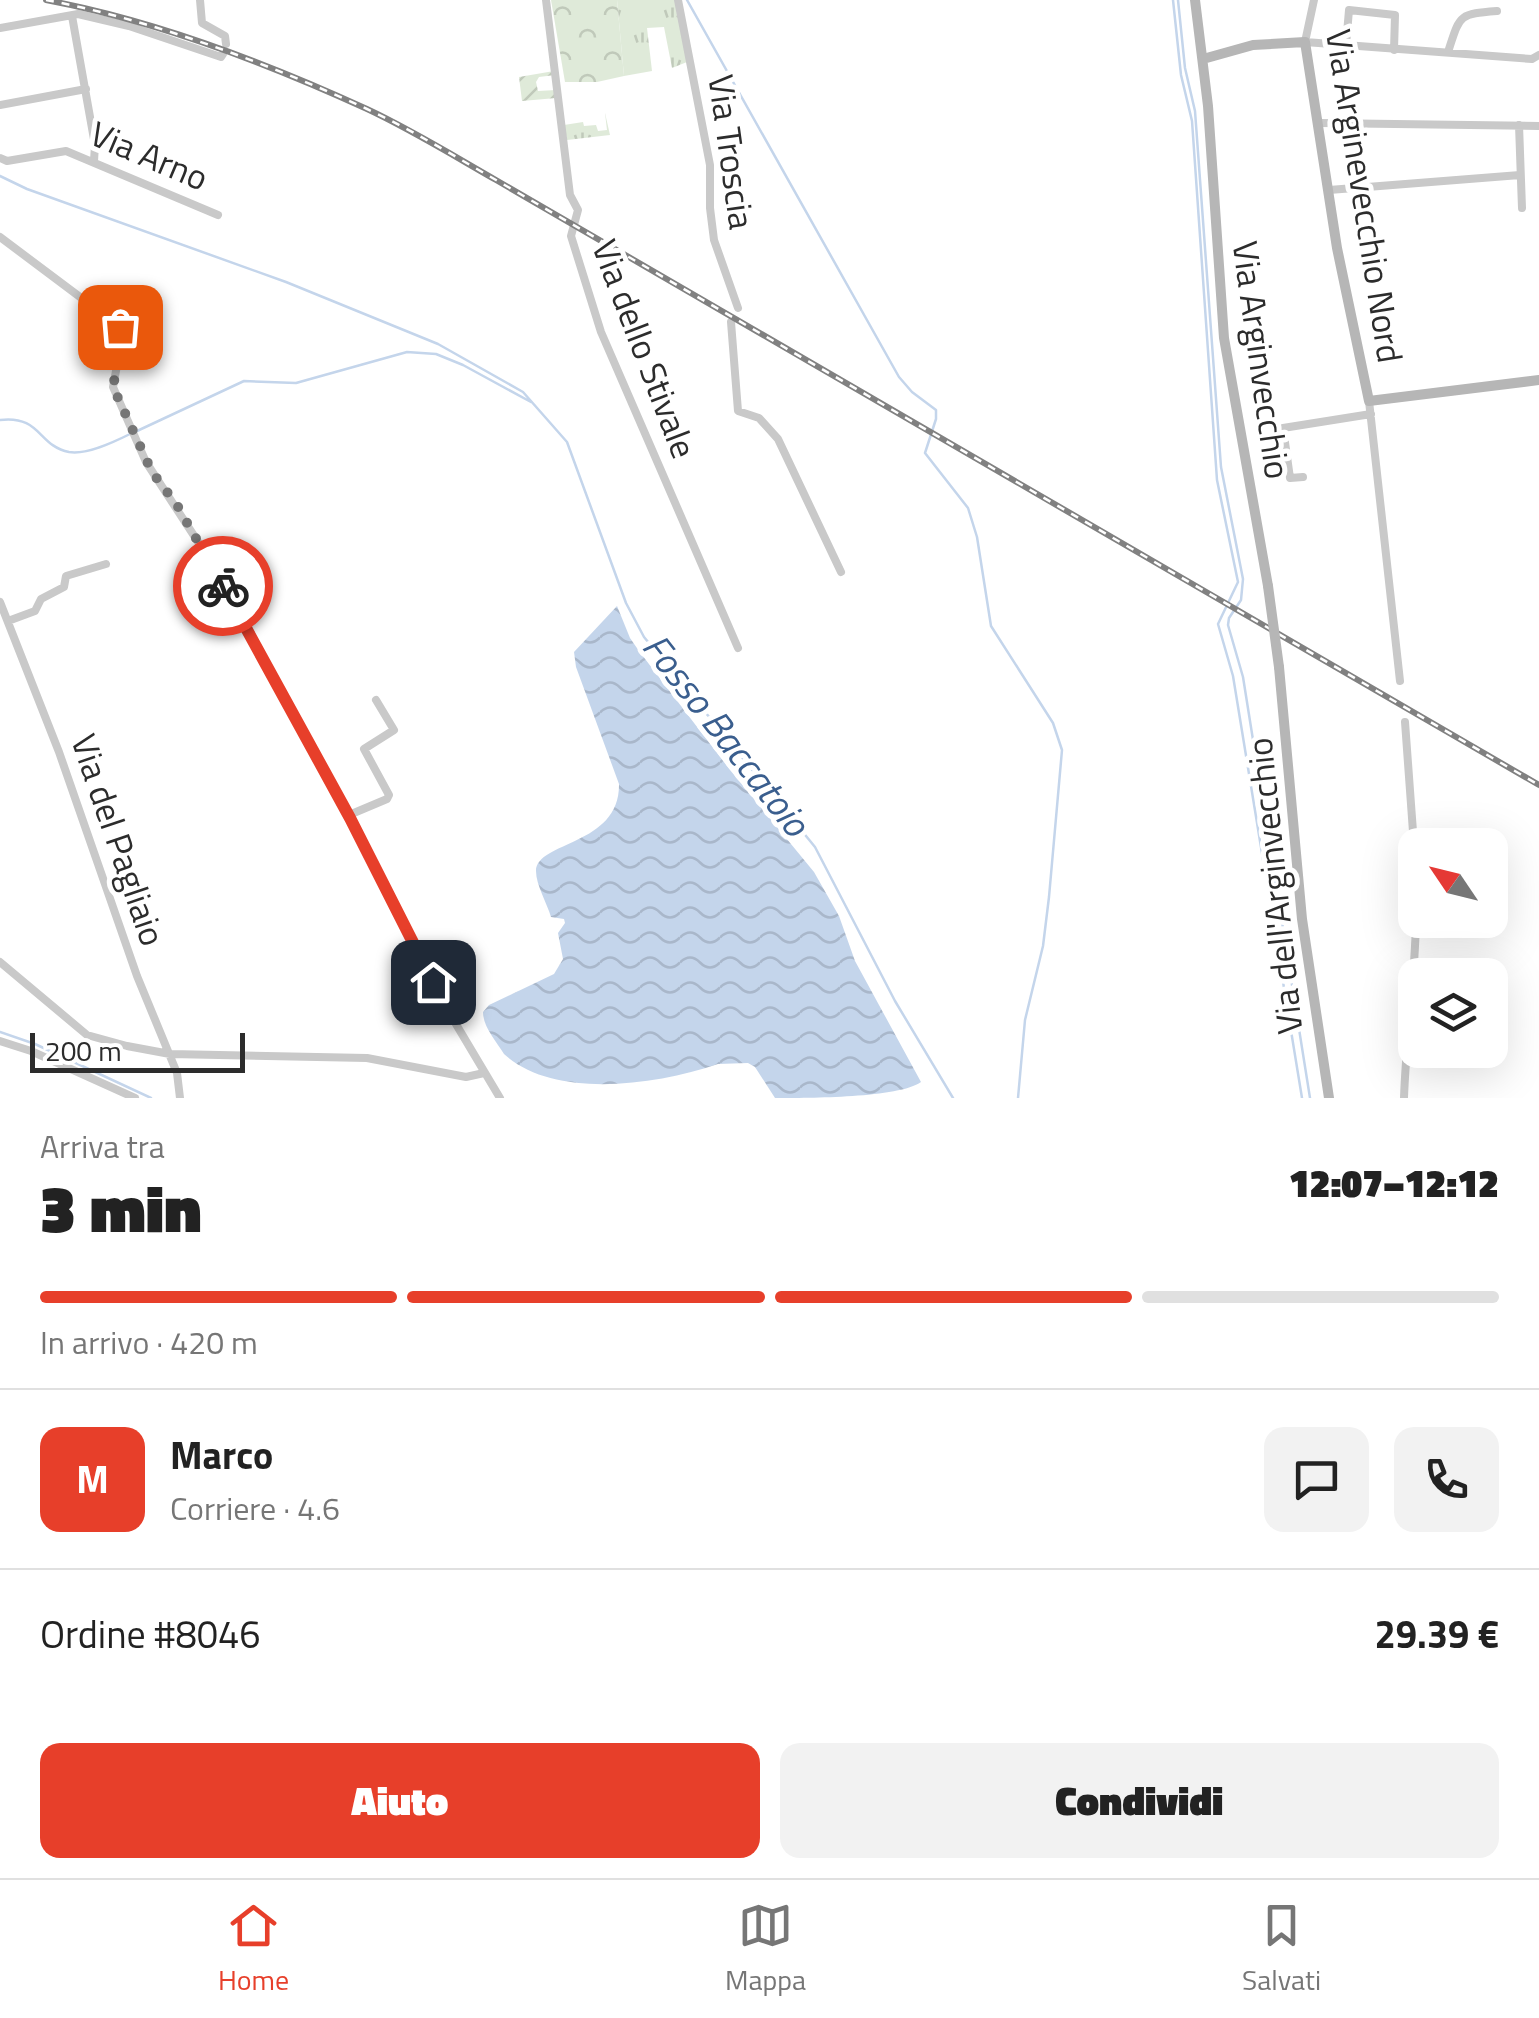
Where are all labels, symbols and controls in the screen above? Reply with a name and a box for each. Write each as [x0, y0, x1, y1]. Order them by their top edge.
street label: Via Arginevecchio Nord [1312, 25, 1418, 367]
street label: Via Troscia [694, 71, 770, 233]
street label: Via Arno [82, 106, 217, 204]
street label: Via dello Stivale [578, 231, 711, 466]
street label: Via Arginvecchio [1219, 237, 1305, 482]
pin [78, 285, 163, 370]
icon: bag [93, 300, 148, 355]
courier [173, 536, 273, 636]
icon: bike [196, 559, 251, 614]
water label: Fosso Baccatoio [629, 620, 825, 849]
street label: Via del Pagliaio [57, 727, 180, 953]
street label: Via dell'Arginvecchio [1232, 735, 1316, 1037]
north arrow [1398, 828, 1508, 938]
map controls [1398, 828, 1508, 1068]
pin [391, 940, 476, 1025]
icon: home [406, 955, 461, 1010]
button: layers [1398, 958, 1508, 1068]
scale bar [30, 1028, 245, 1072]
text: 200 m [45, 1029, 122, 1072]
text: Arriva tra [40, 1122, 165, 1170]
text: 12:07–12:12 [1289, 1154, 1499, 1212]
text: 3 min [40, 1158, 201, 1257]
text: In arrivo · 420 m [40, 1318, 258, 1366]
text: Marco [170, 1426, 273, 1484]
button: chat [1264, 1427, 1369, 1532]
button: phone [1394, 1427, 1499, 1532]
text: M [76, 1450, 109, 1508]
text: Corriere · 4.6 [170, 1484, 340, 1532]
text: Ordine #8046 [40, 1605, 261, 1663]
text: 29.39 € [1375, 1605, 1499, 1663]
button: Aiuto [40, 1743, 760, 1858]
button: Condividi [780, 1743, 1499, 1858]
tab: Home [218, 1898, 289, 2001]
tab: Mappa [725, 1898, 806, 2001]
tab: Salvati [1242, 1898, 1321, 2001]

